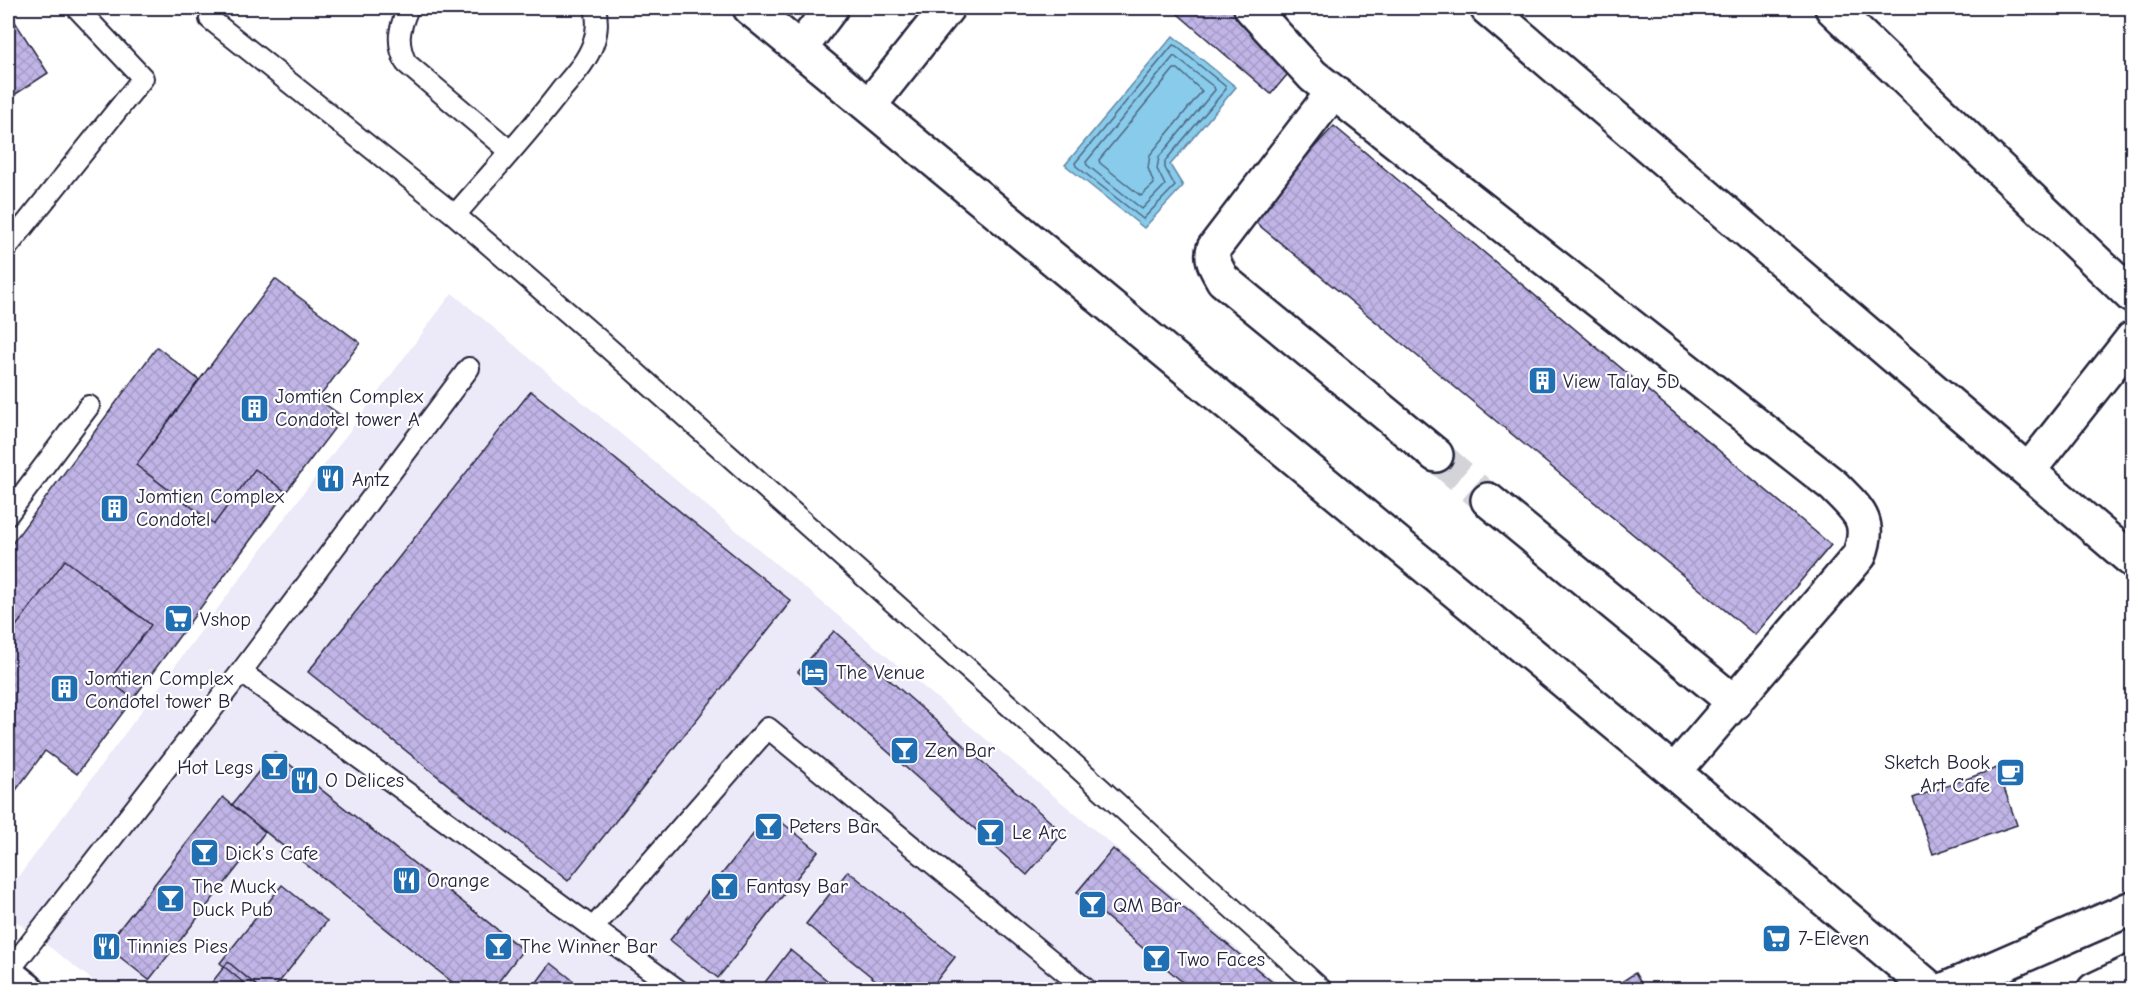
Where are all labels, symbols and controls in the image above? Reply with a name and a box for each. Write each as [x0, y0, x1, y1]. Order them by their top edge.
building icon: View Talay 5D [1526, 365, 1558, 397]
place label: View Talay 5D [1563, 370, 1680, 393]
place label: Jomtien Complex Condotel tower A [275, 385, 424, 431]
building icon: Jomtien Complex Condotel tower A [238, 392, 270, 424]
restaurant icon: Antz [315, 463, 347, 495]
place label: Antz [352, 468, 389, 491]
place label: Jomtien Complex Condotel [136, 485, 285, 531]
building icon: Jomtien Complex Condotel [99, 492, 131, 524]
supermarket icon: Vshop [163, 603, 195, 635]
place label: Vshop [200, 608, 251, 631]
hotel icon: The Venue [799, 656, 831, 688]
place label: The Venue [836, 661, 925, 684]
place label: Jomtien Complex Condotel tower B [85, 667, 234, 713]
building icon: Jomtien Complex Condotel tower B [48, 673, 80, 705]
bar icon: Zen Bar [888, 734, 920, 766]
place label: Zen Bar [925, 739, 995, 762]
bar icon: Hot Legs [258, 751, 290, 783]
place label: Sketch Book Art Cafe [1884, 751, 1990, 797]
place label: Hot Legs [177, 756, 253, 779]
cafe icon: Sketch Book Art Cafe [1995, 757, 2027, 789]
restaurant icon: O Delices [288, 764, 320, 796]
place label: O Delices [325, 769, 404, 792]
bar icon: Peters Bar [752, 810, 784, 842]
place label: Peters Bar [789, 815, 878, 838]
bar icon: Le Arc [975, 816, 1007, 848]
place label: Le Arc [1012, 821, 1067, 844]
bar icon: Dick's Cafe [188, 837, 220, 869]
place label: Dick's Cafe [225, 842, 318, 865]
restaurant icon: Orange [390, 864, 422, 896]
place label: Orange [427, 869, 489, 892]
bar icon: Fantasy Bar [709, 870, 741, 902]
place label: The Muck Duck Pub [192, 875, 276, 921]
place label: Fantasy Bar [746, 875, 848, 898]
bar icon: The Muck Duck Pub [155, 882, 187, 914]
bar icon: QM Bar [1076, 889, 1108, 921]
place label: QM Bar [1113, 894, 1181, 917]
supermarket icon: 7-Eleven [1761, 922, 1793, 954]
place label: 7-Eleven [1798, 927, 1869, 950]
restaurant icon: Tinnies Pies [90, 930, 122, 962]
bar icon: The Winner Bar [483, 930, 515, 962]
place label: Tinnies Pies [127, 935, 228, 958]
place label: The Winner Bar [520, 935, 657, 958]
bar icon: Two Faces [1140, 943, 1172, 975]
place label: Two Faces [1177, 948, 1265, 971]

